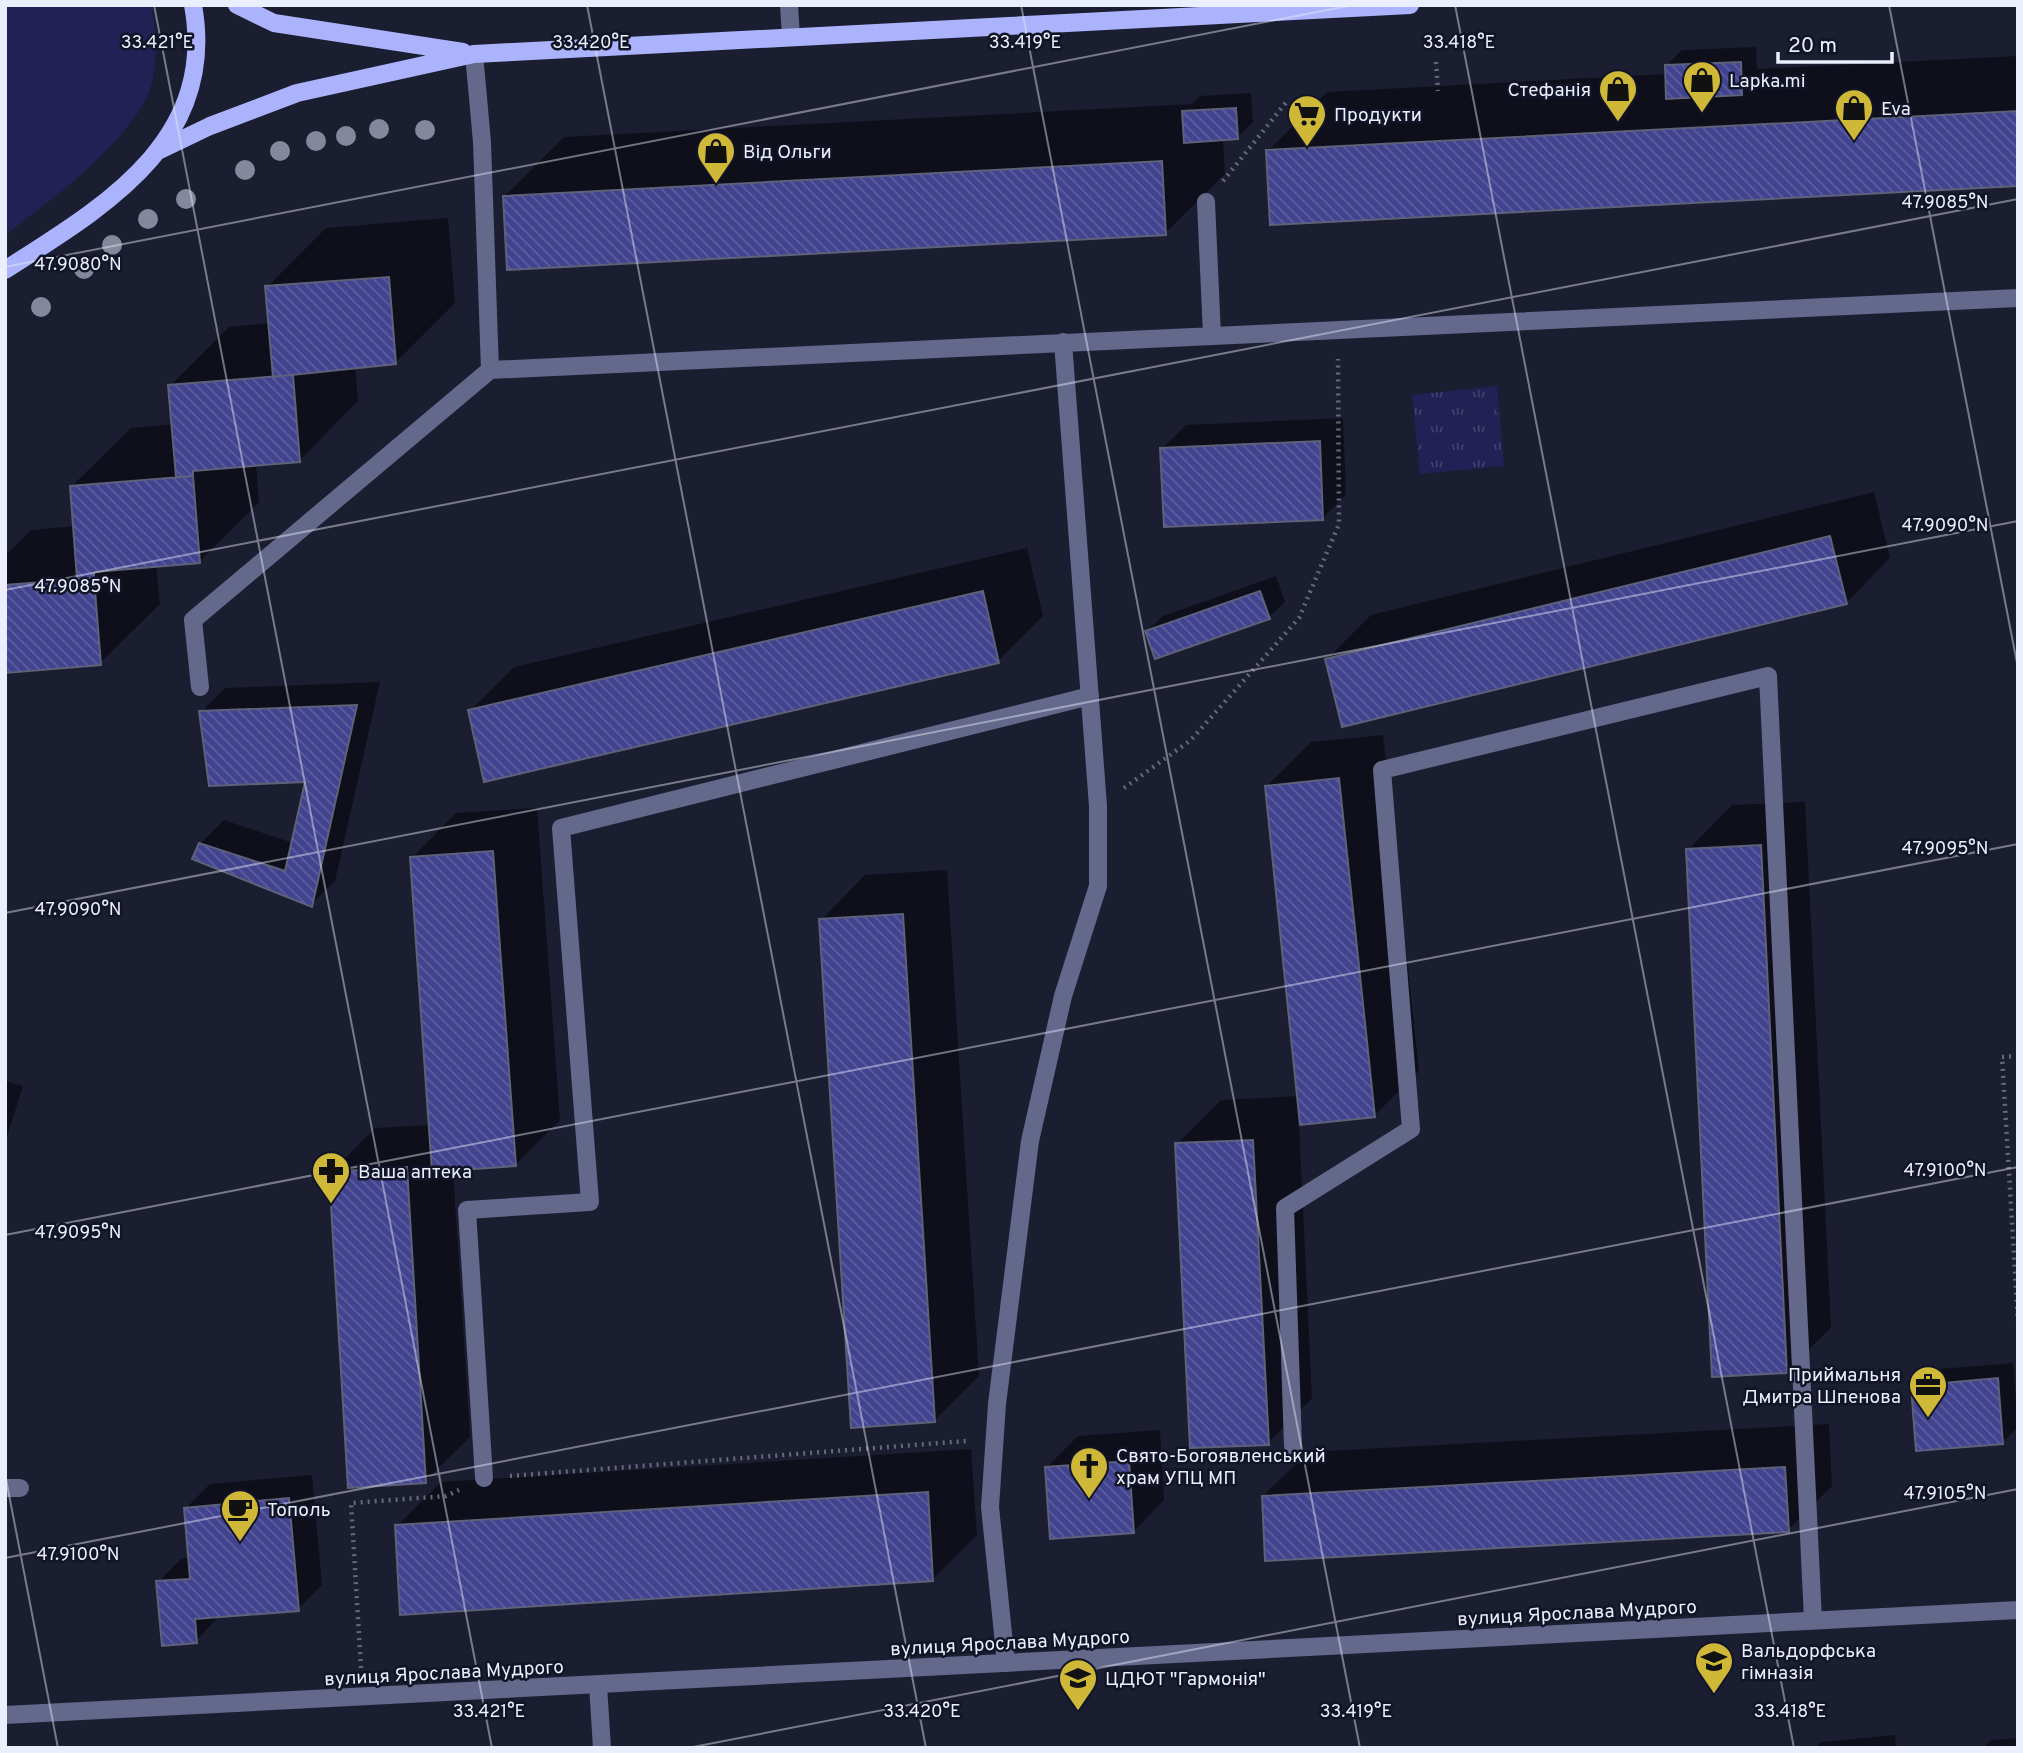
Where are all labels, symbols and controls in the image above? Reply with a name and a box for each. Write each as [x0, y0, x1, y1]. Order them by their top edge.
scale bar [1778, 21, 1892, 65]
text: 33.421°E [121, 32, 193, 55]
text: 33.420°E [552, 32, 630, 55]
text: 33.419°E [989, 32, 1061, 55]
text: 33.418°E [1423, 32, 1495, 55]
text: 20 m [1788, 33, 1837, 60]
shop icon: Lapka.mi [1681, 59, 1723, 114]
shop icon: Стефанія [1597, 68, 1639, 123]
place label: Lapka.mi [1729, 70, 1806, 94]
place label: Стефанія [1507, 79, 1591, 103]
shop icon: Eva [1833, 87, 1875, 142]
supermarket icon: Продукти [1286, 93, 1328, 148]
place label: Eva [1881, 98, 1911, 122]
place label: Продукти [1334, 104, 1422, 128]
shop icon: Від Ольги [695, 130, 737, 185]
place label: Від Ольги [743, 141, 832, 165]
text: 47.9085°N [1901, 192, 1989, 215]
text: 47.9080°N [34, 254, 122, 277]
text: 47.9090°N [1901, 515, 1989, 538]
text: 47.9085°N [34, 576, 122, 599]
text: 47.9095°N [1902, 838, 1988, 861]
text: 47.9090°N [34, 899, 122, 922]
pharmacy icon: Ваша аптека [310, 1150, 352, 1205]
text: 47.9100°N [1903, 1160, 1987, 1183]
place label: Ваша аптека [358, 1161, 472, 1185]
text: 47.9095°N [35, 1222, 121, 1245]
place label: Приймальня Дмитра Шпенова [1742, 1364, 1901, 1410]
office icon: Приймальня Дмитра Шпенова [1907, 1364, 1949, 1419]
church icon: Свято-Богоявленський храм УПЦ МП [1068, 1445, 1110, 1500]
place label: Свято-Богоявленський храм УПЦ МП [1116, 1445, 1326, 1491]
text: 47.9105°N [1904, 1483, 1986, 1506]
cafe icon: Тополь [219, 1488, 261, 1543]
place label: Тополь [267, 1499, 331, 1523]
text: 47.9100°N [36, 1544, 120, 1567]
street label: вулиця Ярослава Мудрого [1457, 1596, 1697, 1632]
street label: вулиця Ярослава Мудрого [890, 1626, 1130, 1662]
school or university icon: Вальдорфська гімназія [1693, 1640, 1735, 1695]
place label: Вальдорфська гімназія [1741, 1640, 1876, 1686]
street label: вулиця Ярослава Мудрого [324, 1656, 564, 1692]
school or university icon: ЦДЮТ "Гармонія" [1057, 1657, 1099, 1712]
place label: ЦДЮТ "Гармонія" [1105, 1668, 1266, 1692]
text: 33.421°E [453, 1701, 525, 1724]
text: 33.420°E [883, 1701, 961, 1724]
text: 33.419°E [1320, 1701, 1392, 1724]
text: 33.418°E [1754, 1701, 1826, 1724]

